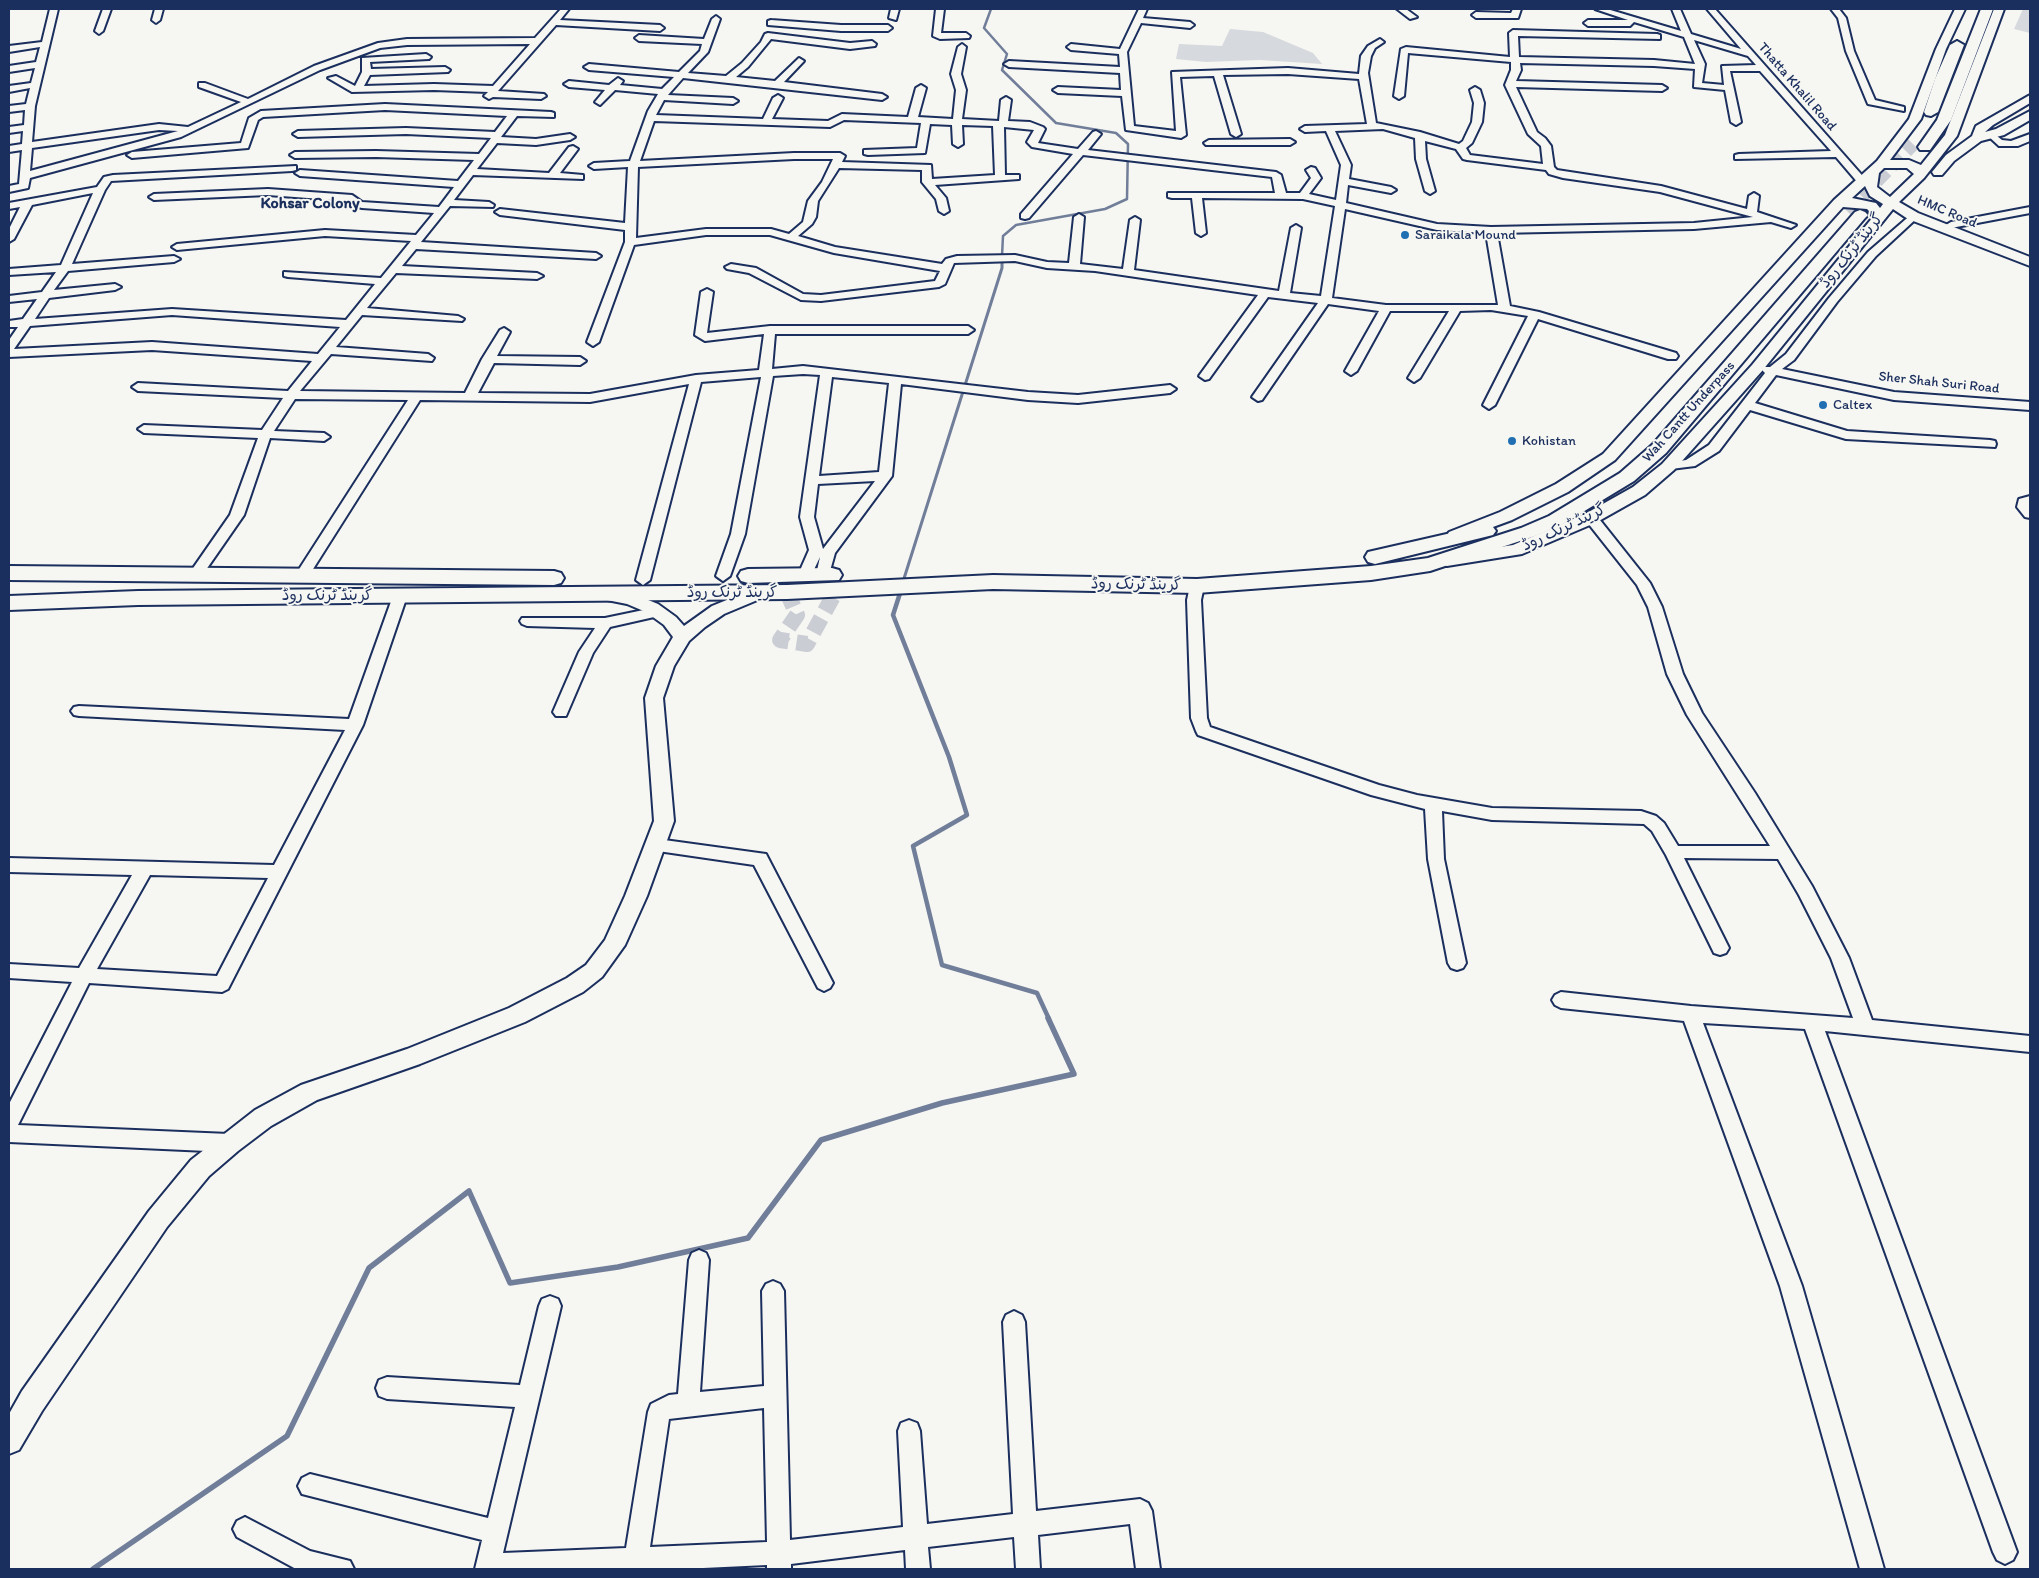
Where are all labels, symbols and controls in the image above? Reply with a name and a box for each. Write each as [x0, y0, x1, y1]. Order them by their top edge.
street label: Thatta Khalil Road [1754, 40, 1840, 134]
street label: HMC Road [1915, 192, 1979, 232]
district label: Kohsar Colony [260, 194, 360, 214]
street label: گرینڈ ٹرنک روڈ [1816, 210, 1888, 292]
place label: Saraikala Mound [1415, 227, 1516, 243]
marker: Saraikala Mound [1399, 229, 1411, 241]
street label: Wah Cantt Underpass [1639, 358, 1739, 466]
street label: Sher Shah Suri Road [1878, 368, 2000, 398]
place label: Caltex [1833, 397, 1872, 413]
marker: Caltex [1817, 399, 1829, 411]
place label: Kohistan [1522, 433, 1576, 449]
marker: Kohistan [1506, 435, 1518, 447]
street label: گرینڈ ٹرنک روڈ [1519, 500, 1609, 556]
street label: گرینڈ ٹرنک روڈ [1091, 575, 1181, 595]
street label: گرینڈ ٹرنک روڈ [687, 583, 777, 603]
street label: گرینڈ ٹرنک روڈ [282, 586, 372, 606]

